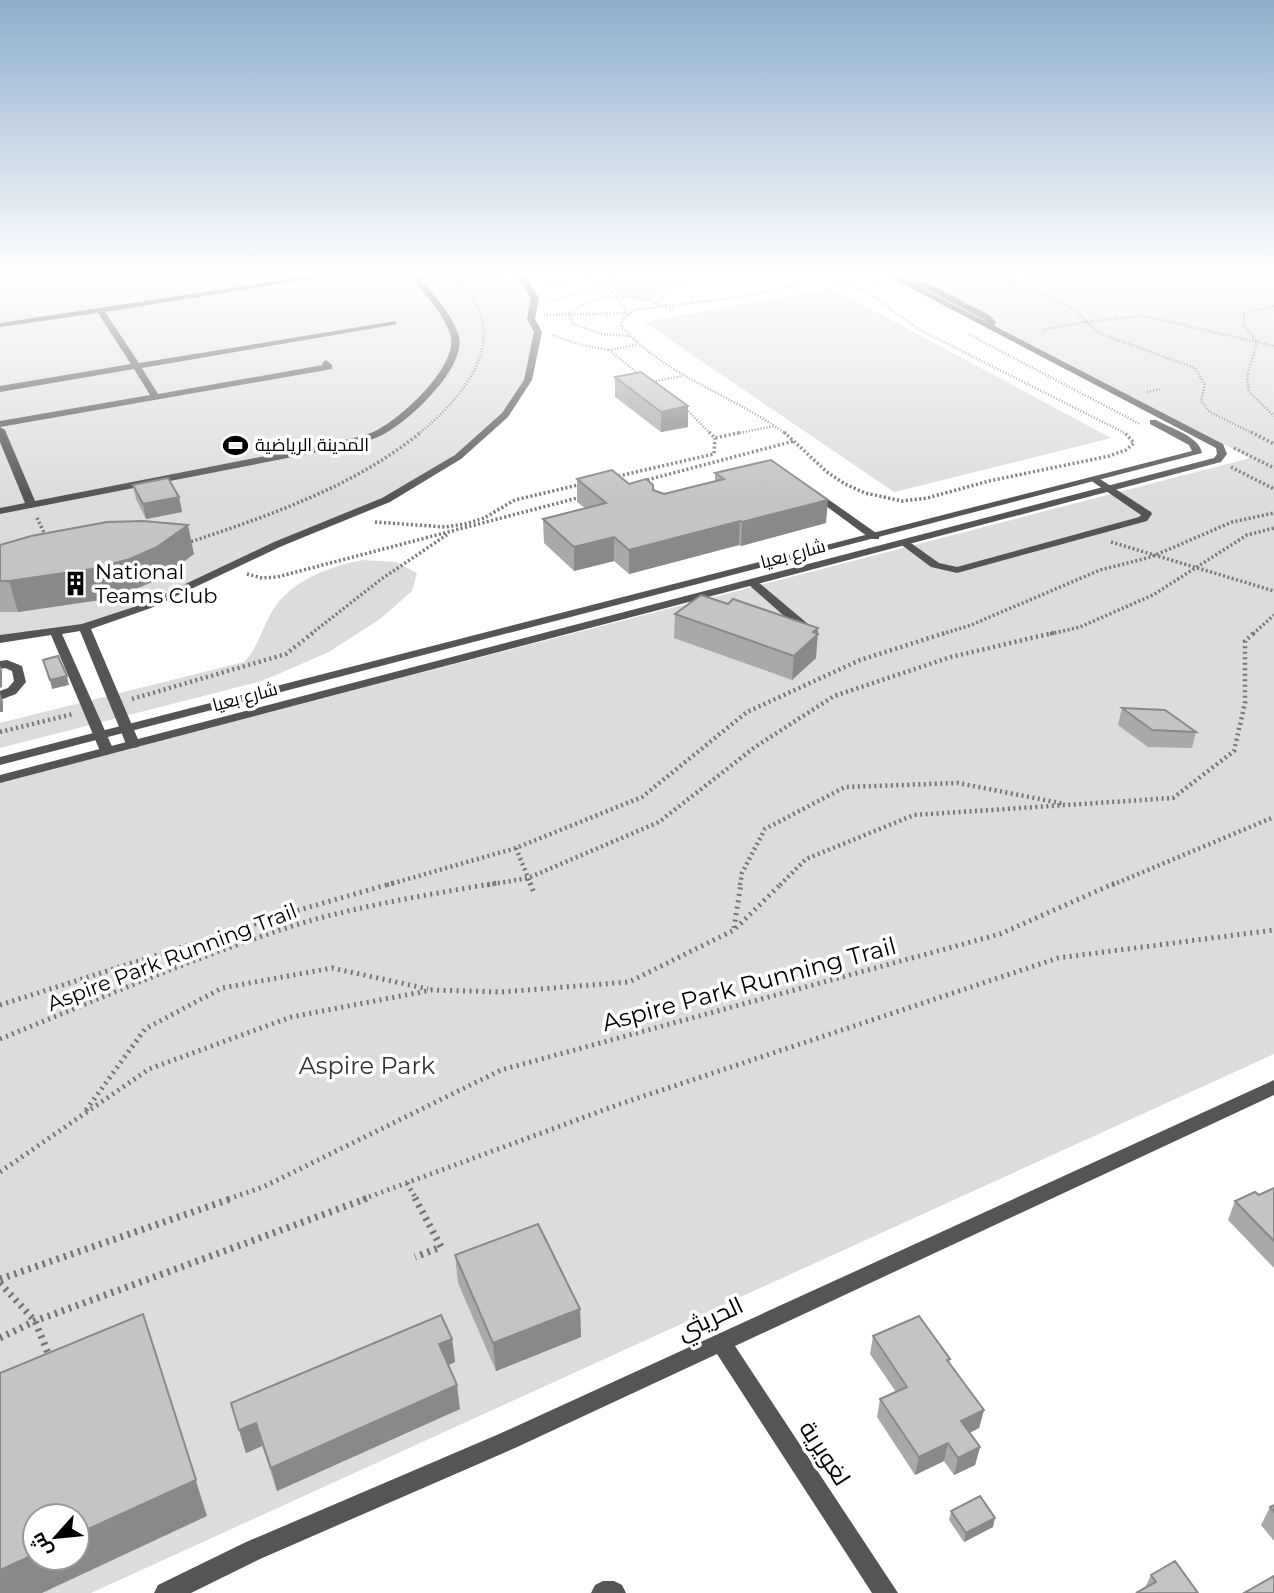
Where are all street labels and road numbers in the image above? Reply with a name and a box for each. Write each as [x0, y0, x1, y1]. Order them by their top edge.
street label: شارع بعيا [758, 535, 828, 574]
street label: شارع بعيا [210, 678, 280, 717]
street label: Aspire Park Running Trail [44, 898, 300, 1016]
street label: Aspire Park Running Trail [599, 931, 899, 1037]
street label: الحريثي [672, 1290, 750, 1350]
street label: لغويرية [793, 1415, 857, 1491]

